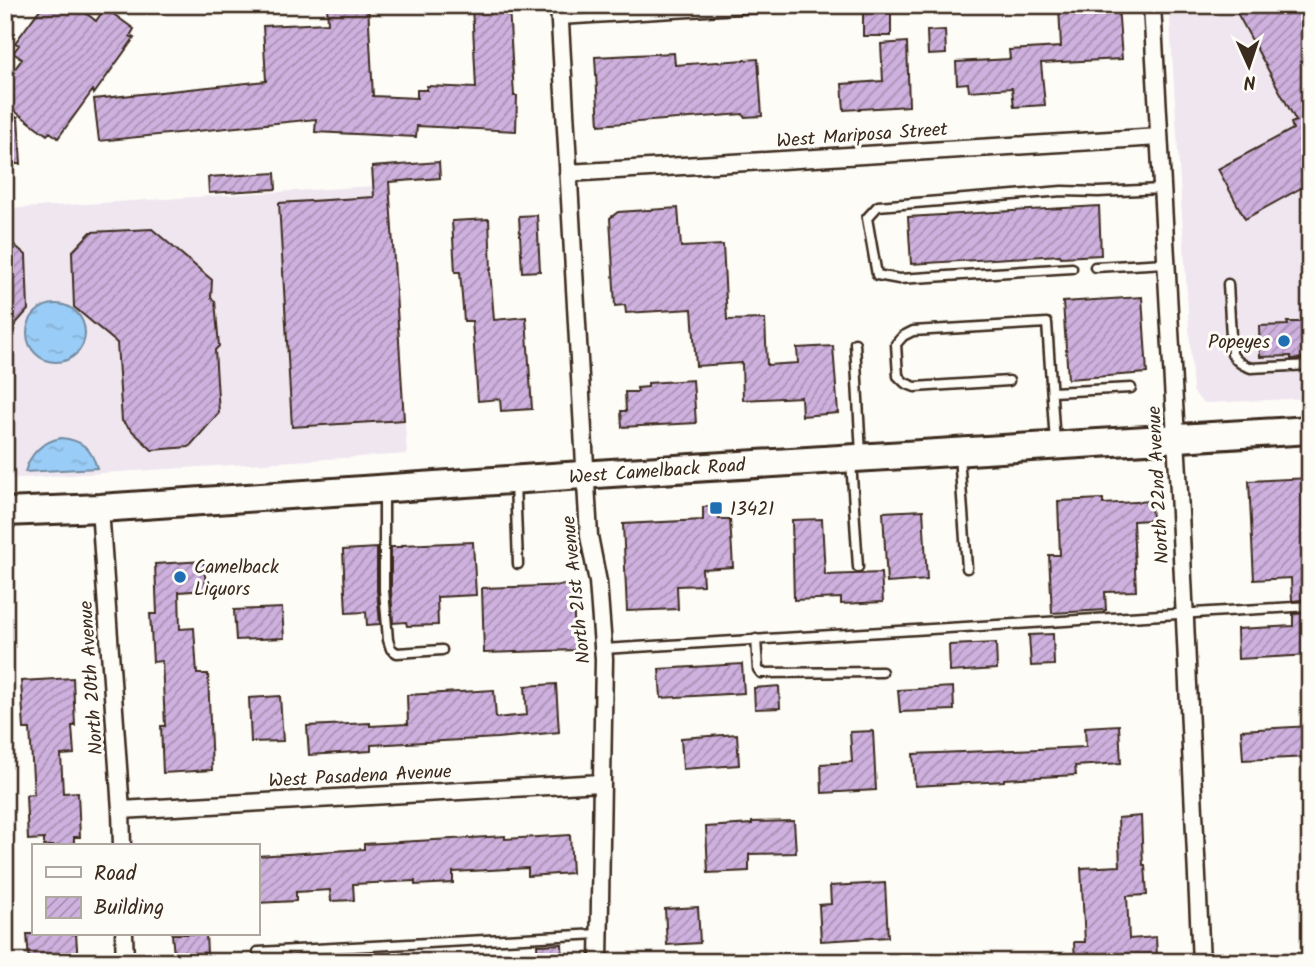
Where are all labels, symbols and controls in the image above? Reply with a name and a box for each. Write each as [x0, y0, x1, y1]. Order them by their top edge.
north arrow [1214, 32, 1284, 102]
text: N [1243, 66, 1257, 96]
street label: West Mariposa Street [775, 115, 949, 157]
place label: Popeyes [1208, 328, 1270, 358]
marker: Popeyes [1276, 333, 1292, 349]
street label: North 22nd Avenue [1140, 405, 1178, 565]
street label: West Camelback Road [568, 451, 747, 493]
place label: 13421 [730, 495, 774, 525]
marker: 13421 [708, 500, 724, 516]
street label: North 21st Avenue [554, 514, 600, 665]
place label: Camelback Liquors [194, 553, 279, 605]
marker: Camelback Liquors [172, 569, 188, 585]
street label: North 20th Avenue [72, 599, 112, 756]
street label: West Pasadena Avenue [268, 757, 453, 797]
legend [32, 844, 259, 936]
text: Road [94, 858, 137, 891]
text: Building [94, 892, 164, 925]

